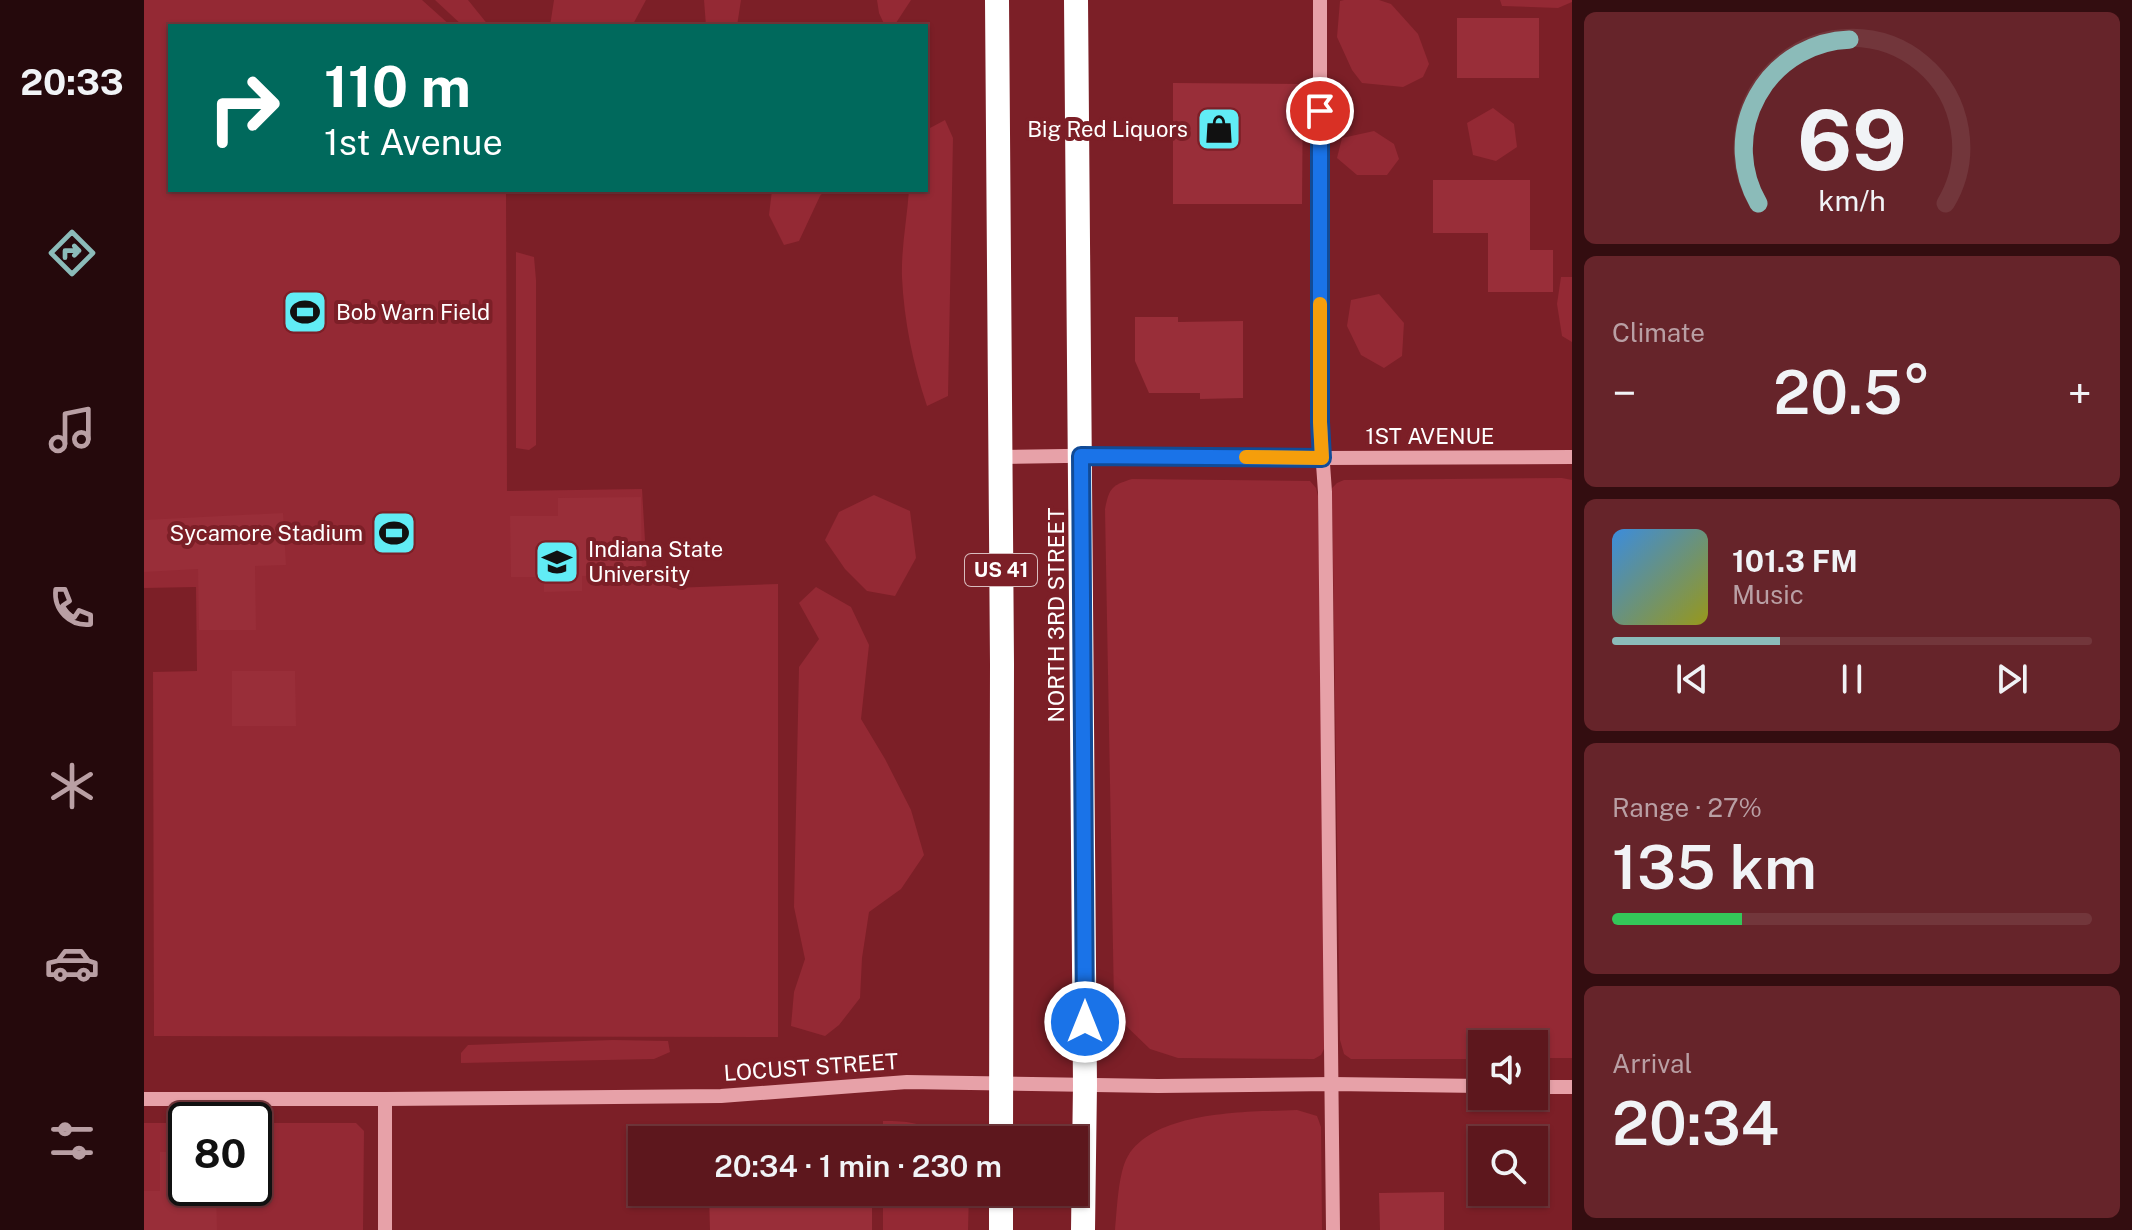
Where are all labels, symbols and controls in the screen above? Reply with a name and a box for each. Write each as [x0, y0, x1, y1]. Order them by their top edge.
text: 110 m [324, 54, 471, 120]
icon: right [192, 56, 296, 160]
text: 20:33 [20, 61, 124, 103]
pin [1286, 77, 1354, 145]
icon: arrive [1298, 89, 1342, 133]
text: 69 [1797, 90, 1907, 188]
shop icon: Big Red Liquors [1195, 105, 1243, 153]
place label: Big Red Liquors [1027, 116, 1188, 142]
text: 1st Avenue [324, 121, 503, 163]
text: km/h [1818, 184, 1886, 217]
icon: directions [44, 225, 100, 281]
sports icon: Bob Warn Field [281, 288, 329, 336]
place label: Bob Warn Field [336, 299, 490, 325]
text: Climate [1612, 317, 1705, 348]
text: 20.5° [1773, 357, 1931, 428]
text: − [1612, 367, 1636, 419]
text: + [2068, 367, 2092, 419]
icon: music [44, 402, 100, 458]
street label: 1ST AVENUE [1366, 423, 1494, 449]
street label: NORTH 3RD STREET [1043, 507, 1069, 723]
sports icon: Sycamore Stadium [370, 509, 418, 557]
place label: Sycamore Stadium [169, 520, 363, 546]
place label: Indiana State University [588, 536, 723, 587]
school or university icon: Indiana State University [533, 538, 581, 586]
text: 101.3 FM [1732, 543, 1858, 579]
road number: US 41 [965, 554, 1037, 586]
text: Music [1732, 579, 1804, 610]
icon: phone [44, 580, 100, 636]
icon: previous [1670, 657, 1714, 701]
icon: pause [1830, 657, 1874, 701]
icon: next [1990, 657, 2034, 701]
icon: climate [44, 758, 100, 814]
text: Range · 27% [1612, 792, 1762, 823]
text: 135 km [1612, 832, 1817, 903]
icon: car [44, 935, 100, 991]
position arrow [1043, 980, 1127, 1064]
map controls [1468, 1030, 1548, 1206]
button: sound [1468, 1030, 1548, 1110]
street label: LOCUST STREET [723, 1048, 899, 1086]
text: Arrival [1612, 1048, 1692, 1079]
text: 20:34 [1612, 1088, 1779, 1159]
speed limit sign: 80 [168, 1102, 272, 1206]
icon: filters [44, 1113, 100, 1169]
button: search [1468, 1126, 1548, 1206]
text: 20:34 · 1 min · 230 m [714, 1148, 1002, 1184]

